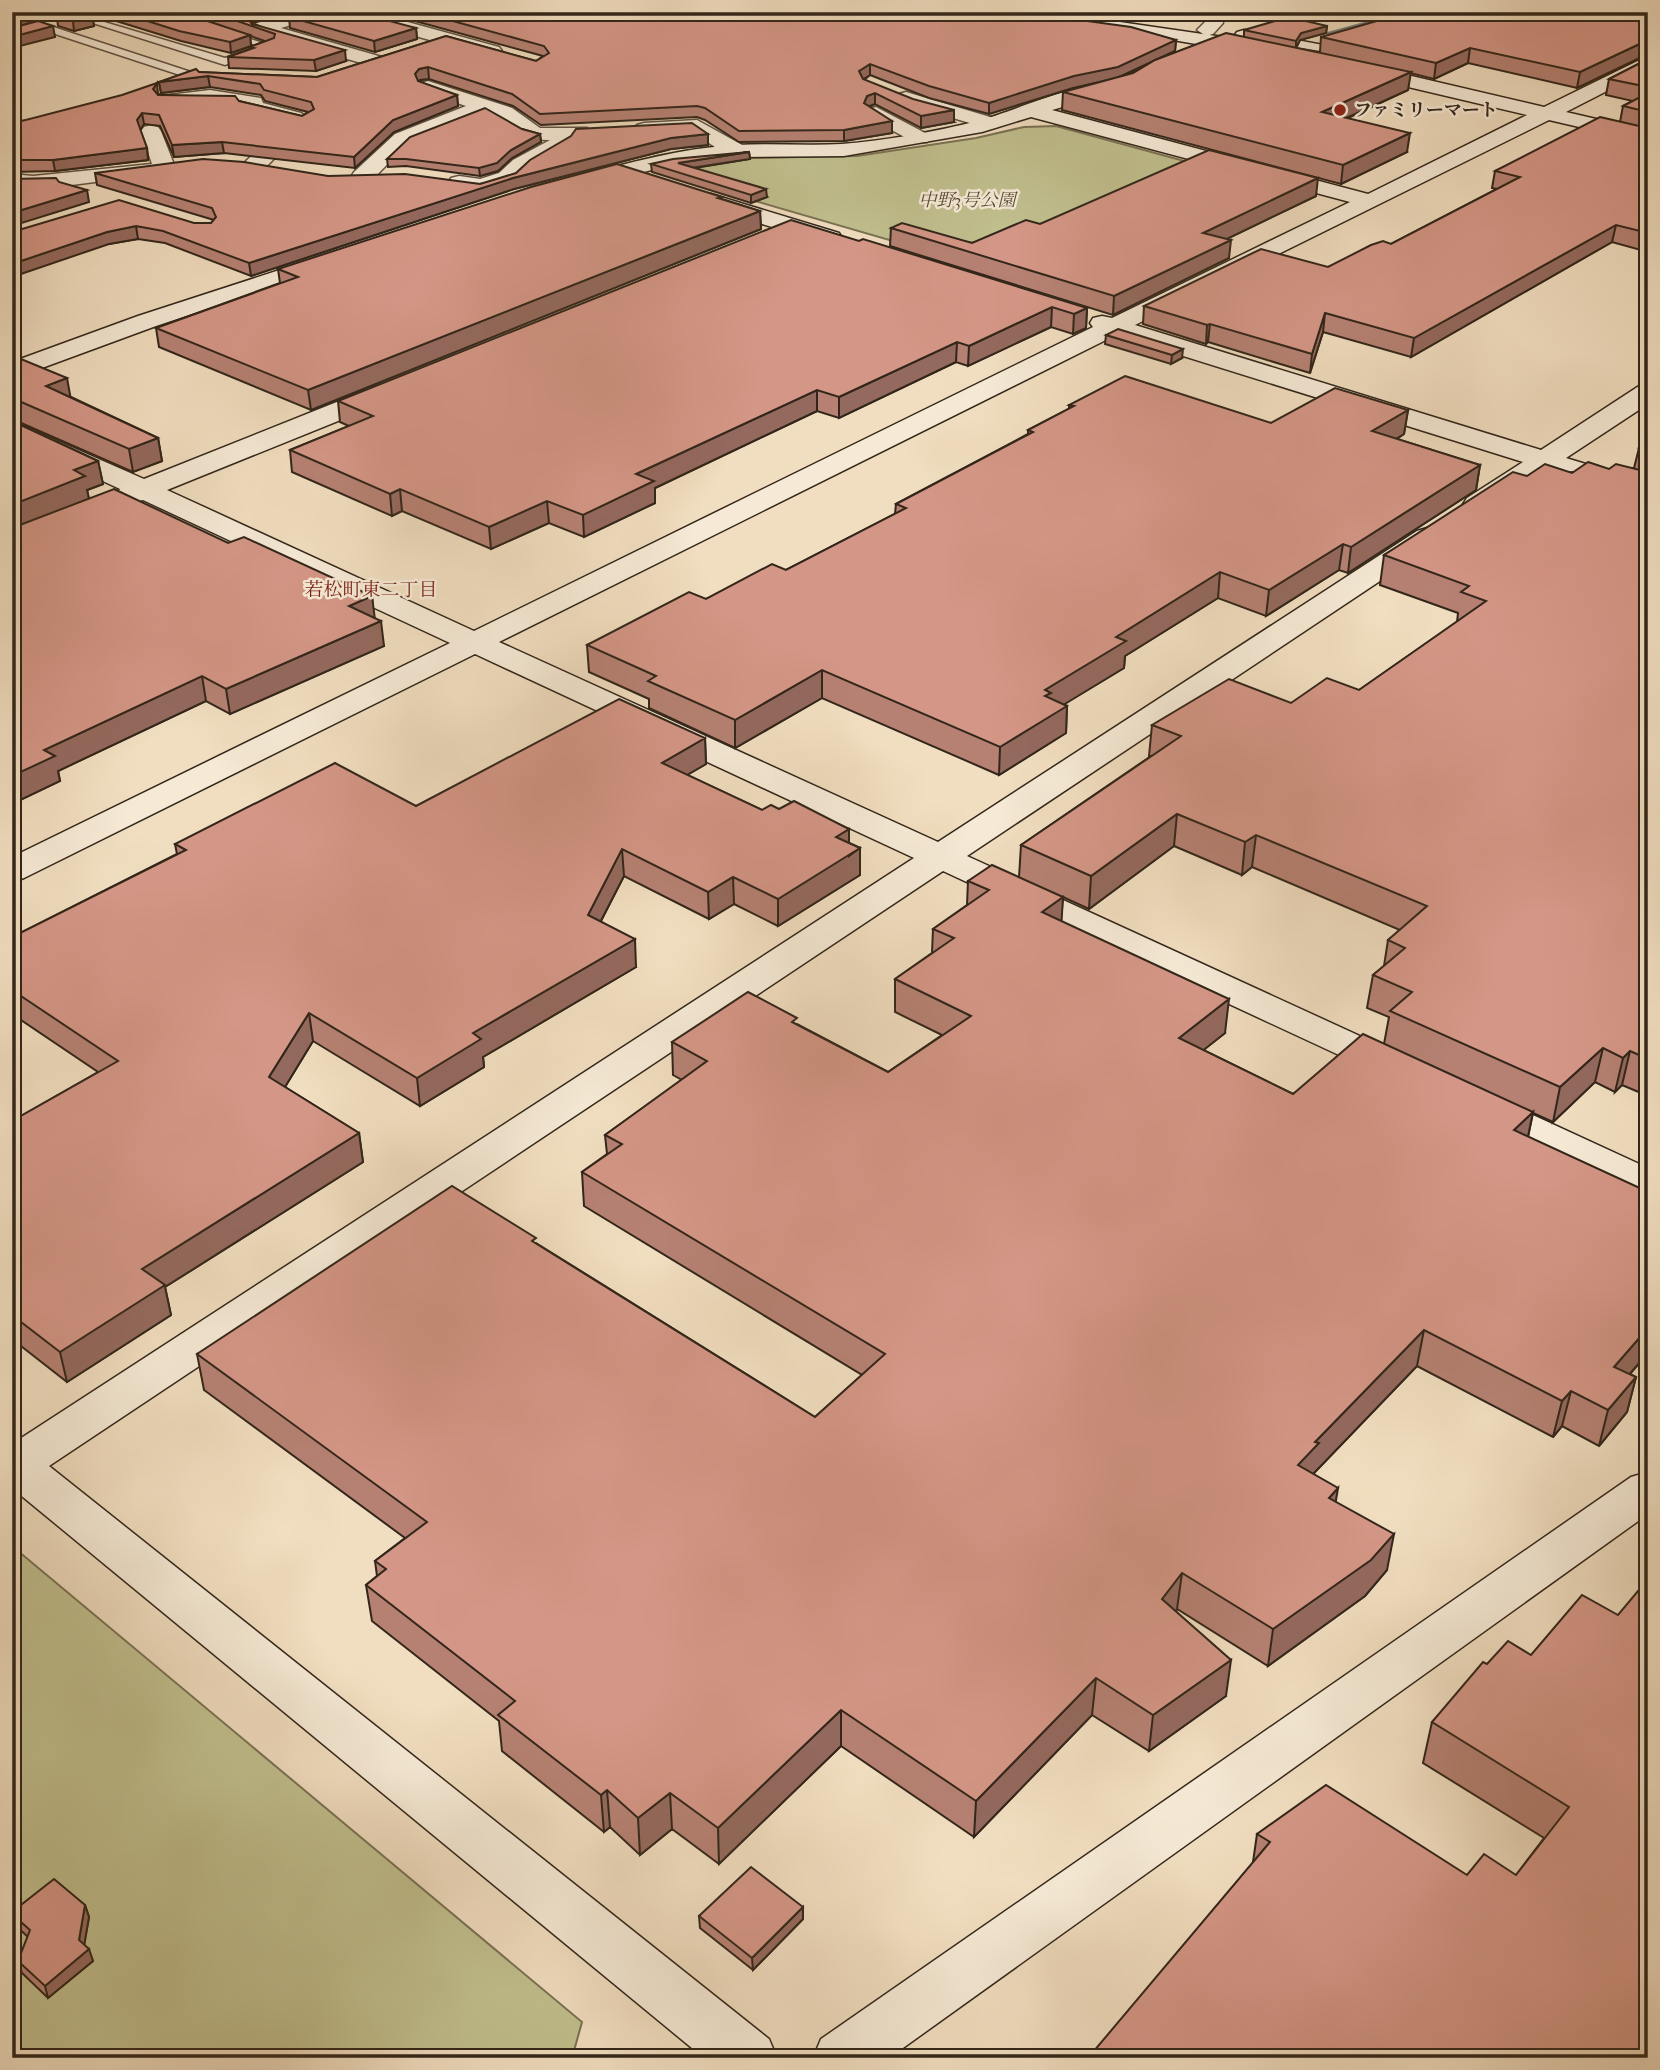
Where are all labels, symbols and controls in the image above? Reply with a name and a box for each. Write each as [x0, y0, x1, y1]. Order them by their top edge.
place label: ファミリーマート [1354, 99, 1498, 122]
marker: ファミリーマート [1332, 102, 1348, 118]
park label: 中野3号公園 [919, 189, 1018, 212]
district label: 若松町東二丁目 [304, 578, 438, 602]

